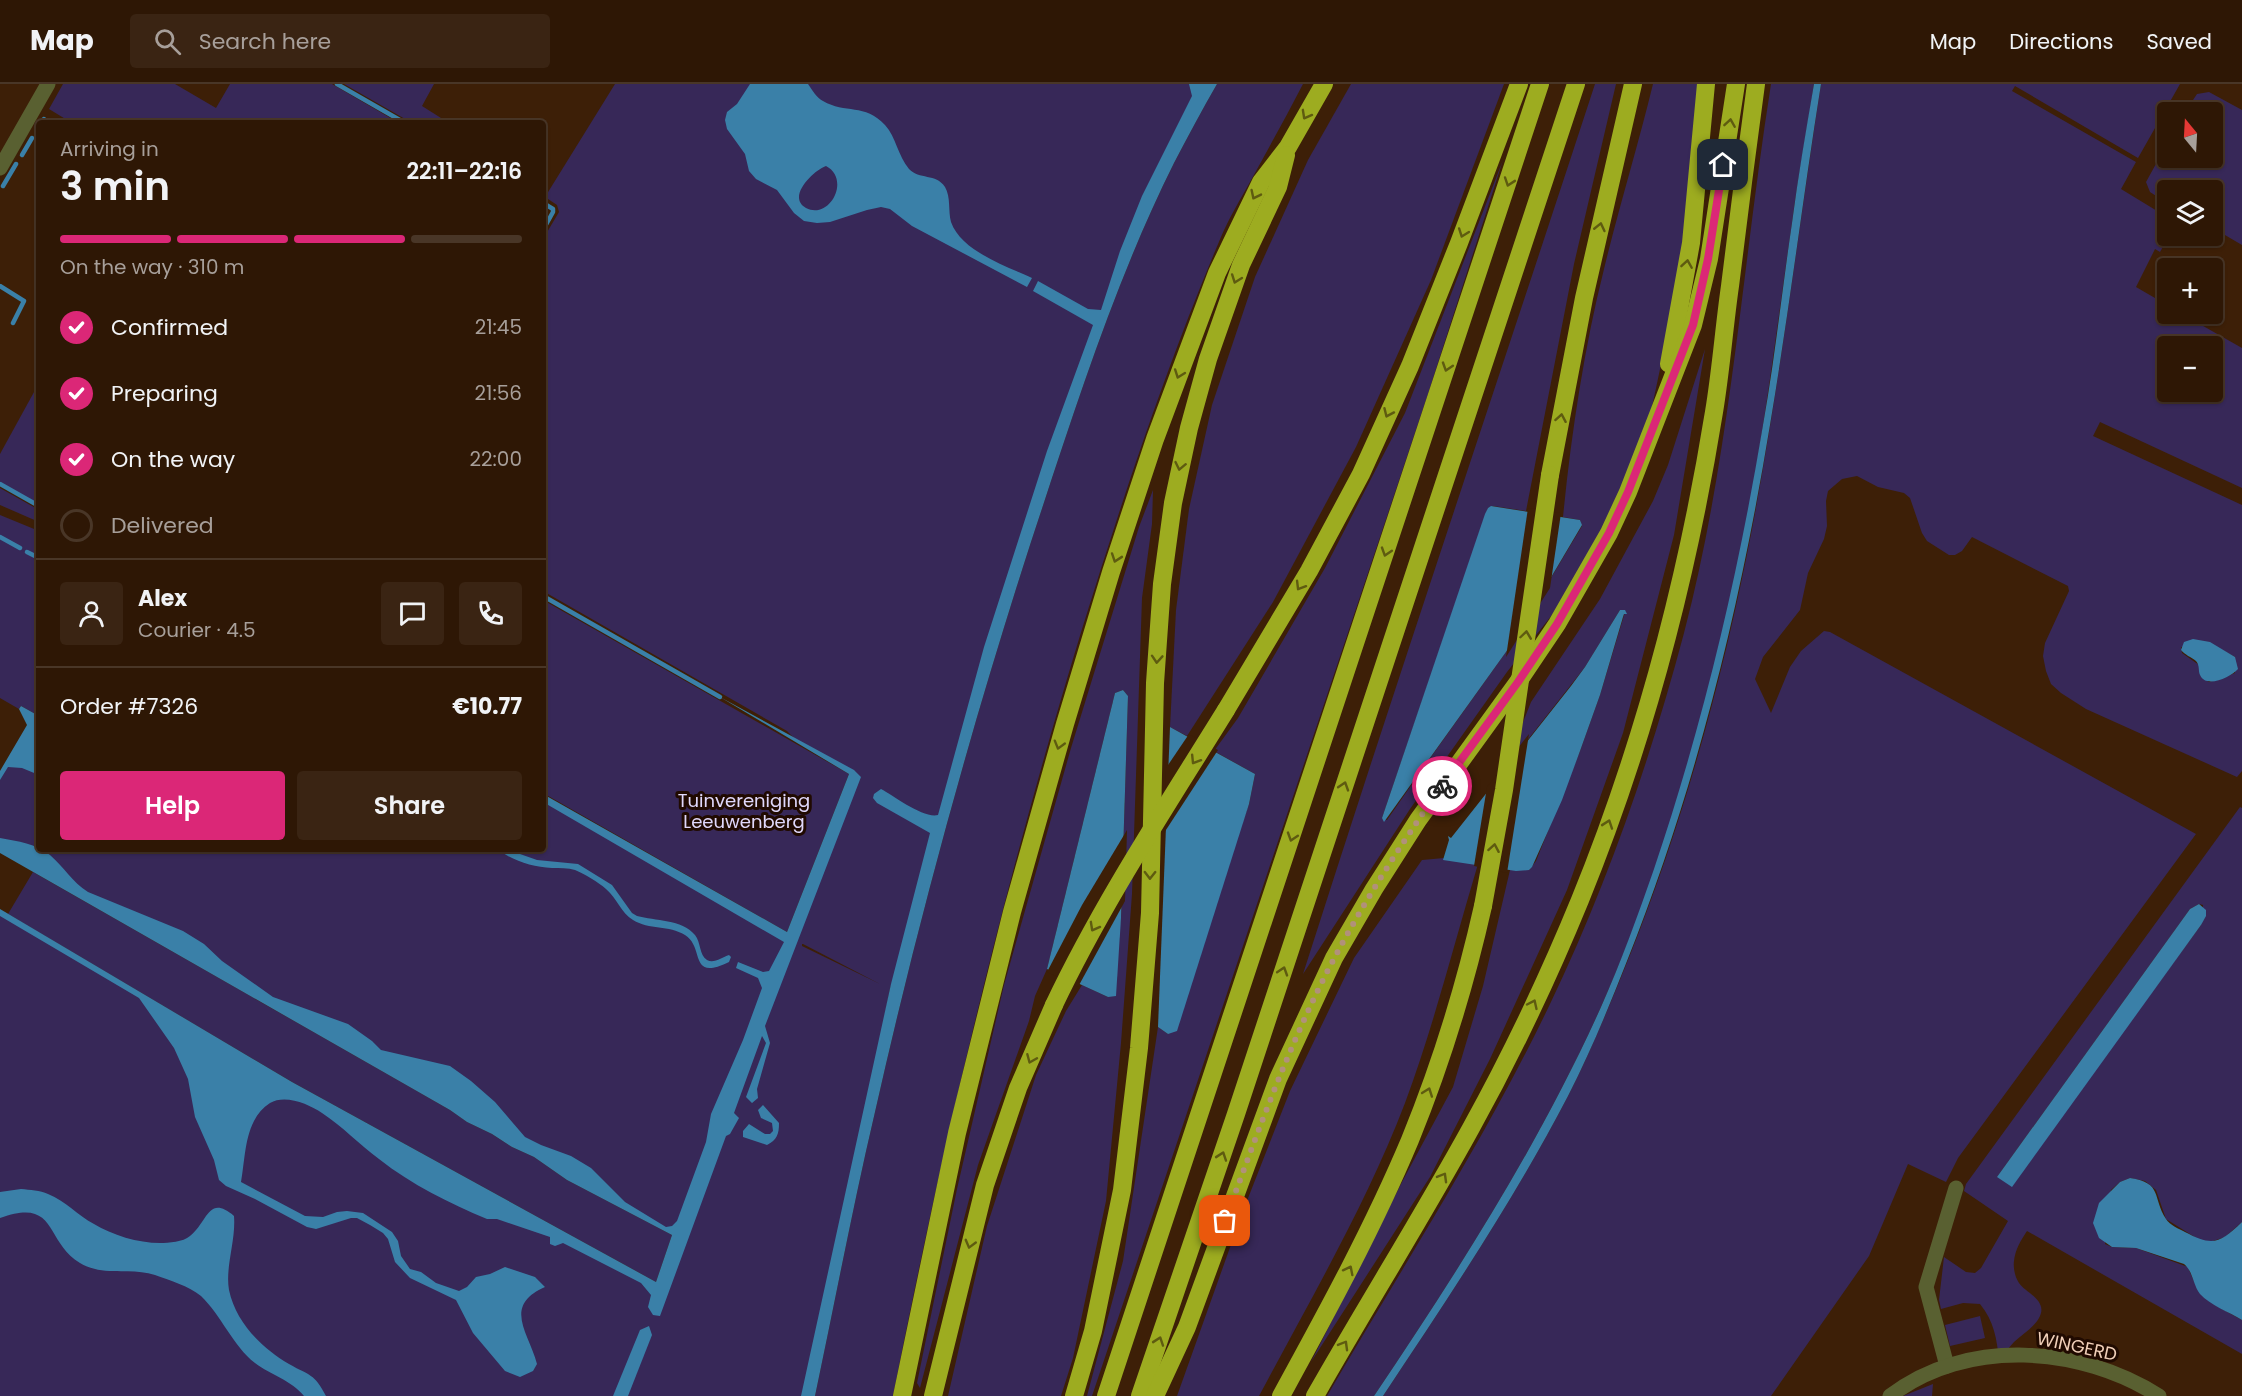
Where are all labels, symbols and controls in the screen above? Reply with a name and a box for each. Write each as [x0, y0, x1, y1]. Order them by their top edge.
search box [130, 14, 550, 68]
text: Map [30, 21, 94, 60]
icon: search [151, 25, 184, 58]
text: Search here [199, 26, 331, 57]
text: Map [1930, 27, 1976, 56]
text: Directions [2009, 27, 2113, 56]
text: Saved [2146, 27, 2212, 56]
north arrow [2157, 102, 2223, 168]
map controls [2157, 102, 2223, 402]
one-way arrow [1302, 109, 1313, 120]
one-way arrow [1723, 118, 1735, 127]
text: Arriving in [60, 135, 159, 163]
pin [1697, 139, 1748, 190]
icon: home [1706, 148, 1739, 181]
text: 22:11–22:16 [406, 156, 522, 187]
text: 3 min [60, 159, 170, 214]
one-way arrow [1504, 176, 1516, 187]
button: layers [2157, 180, 2223, 246]
one-way arrow [1250, 188, 1262, 199]
one-way arrow [1593, 222, 1606, 232]
one-way arrow [1457, 227, 1470, 238]
text: On the way · 310 m [60, 253, 244, 281]
button: + [2157, 258, 2223, 324]
one-way arrow [1681, 260, 1693, 269]
one-way arrow [1231, 273, 1244, 284]
icon: check [60, 311, 93, 344]
text: Confirmed [111, 312, 228, 343]
text: 21:45 [475, 313, 522, 341]
button: − [2157, 336, 2223, 402]
one-way arrow [1442, 361, 1455, 372]
one-way arrow [1173, 368, 1186, 379]
icon: check [60, 377, 93, 410]
text: Preparing [111, 378, 218, 409]
text: 21:56 [475, 379, 522, 407]
one-way arrow [1384, 407, 1396, 418]
one-way arrow [1554, 413, 1566, 423]
icon: check [60, 443, 93, 476]
text: On the way [111, 444, 235, 475]
text: 22:00 [470, 445, 522, 473]
one-way arrow [1175, 461, 1188, 471]
text: Delivered [111, 510, 214, 541]
one-way arrow [1381, 546, 1393, 557]
one-way arrow [1110, 552, 1123, 563]
one-way arrow [1295, 580, 1307, 591]
button: person [60, 582, 123, 645]
button: chat [381, 582, 444, 645]
button: phone [459, 582, 522, 645]
text: Alex [138, 583, 187, 614]
text: Courier · 4.5 [138, 616, 256, 644]
one-way arrow [1520, 630, 1532, 639]
one-way arrow [1150, 655, 1163, 664]
text: Order #7326 [60, 691, 198, 722]
text: €10.77 [452, 691, 522, 722]
one-way arrow [1054, 739, 1066, 750]
one-way arrow [1191, 754, 1203, 764]
courier [1412, 756, 1472, 816]
icon: bike [1426, 770, 1459, 803]
button: Help [60, 771, 285, 840]
button: Share [297, 771, 522, 840]
one-way arrow [1336, 781, 1349, 792]
park label: Tuinvereniging Leeuwenberg [678, 788, 810, 834]
one-way arrow [1601, 819, 1614, 830]
one-way arrow [1287, 831, 1299, 842]
one-way arrow [1487, 844, 1500, 854]
one-way arrow [1144, 871, 1157, 880]
one-way arrow [1090, 920, 1101, 931]
one-way arrow [1276, 966, 1288, 977]
one-way arrow [1526, 1000, 1538, 1011]
one-way arrow [1026, 1053, 1038, 1064]
one-way arrow [1420, 1087, 1433, 1098]
one-way arrow [1214, 1151, 1227, 1162]
one-way arrow [1436, 1173, 1447, 1183]
pin [1199, 1195, 1250, 1246]
icon: bag [1208, 1204, 1241, 1237]
one-way arrow [964, 1239, 977, 1249]
one-way arrow [1342, 1266, 1353, 1277]
street label: WINGERD [2035, 1325, 2119, 1367]
one-way arrow [1151, 1336, 1164, 1347]
one-way arrow [1337, 1341, 1348, 1351]

